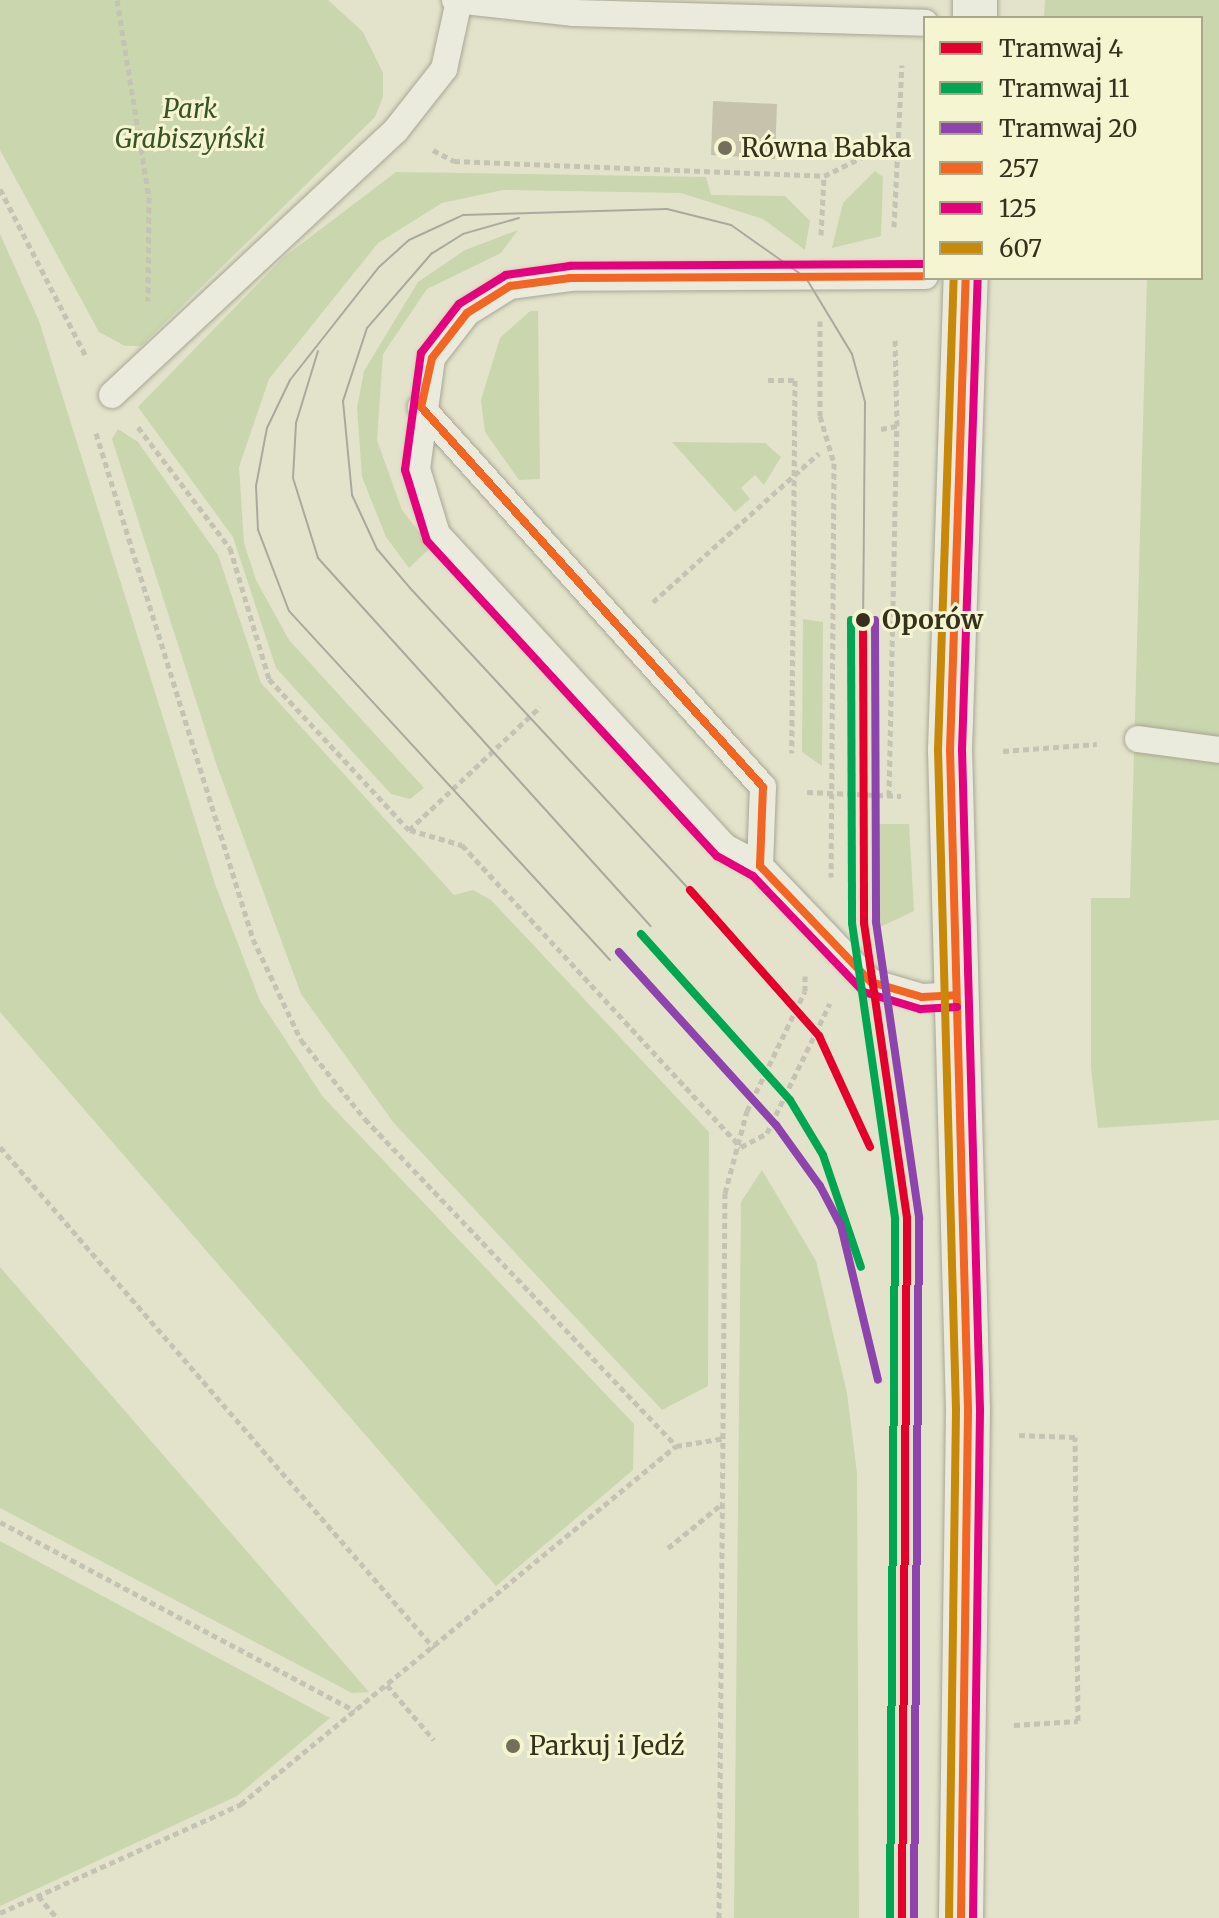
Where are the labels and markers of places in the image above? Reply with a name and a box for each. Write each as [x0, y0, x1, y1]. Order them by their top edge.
place label: Równa Babka [741, 132, 911, 164]
marker: Równa Babka [716, 139, 734, 157]
place label: Oporów [882, 604, 983, 636]
marker: Oporów [851, 608, 875, 632]
place label: Parkuj i Jedź [529, 1730, 684, 1762]
marker: Parkuj i Jedź [504, 1737, 522, 1755]

